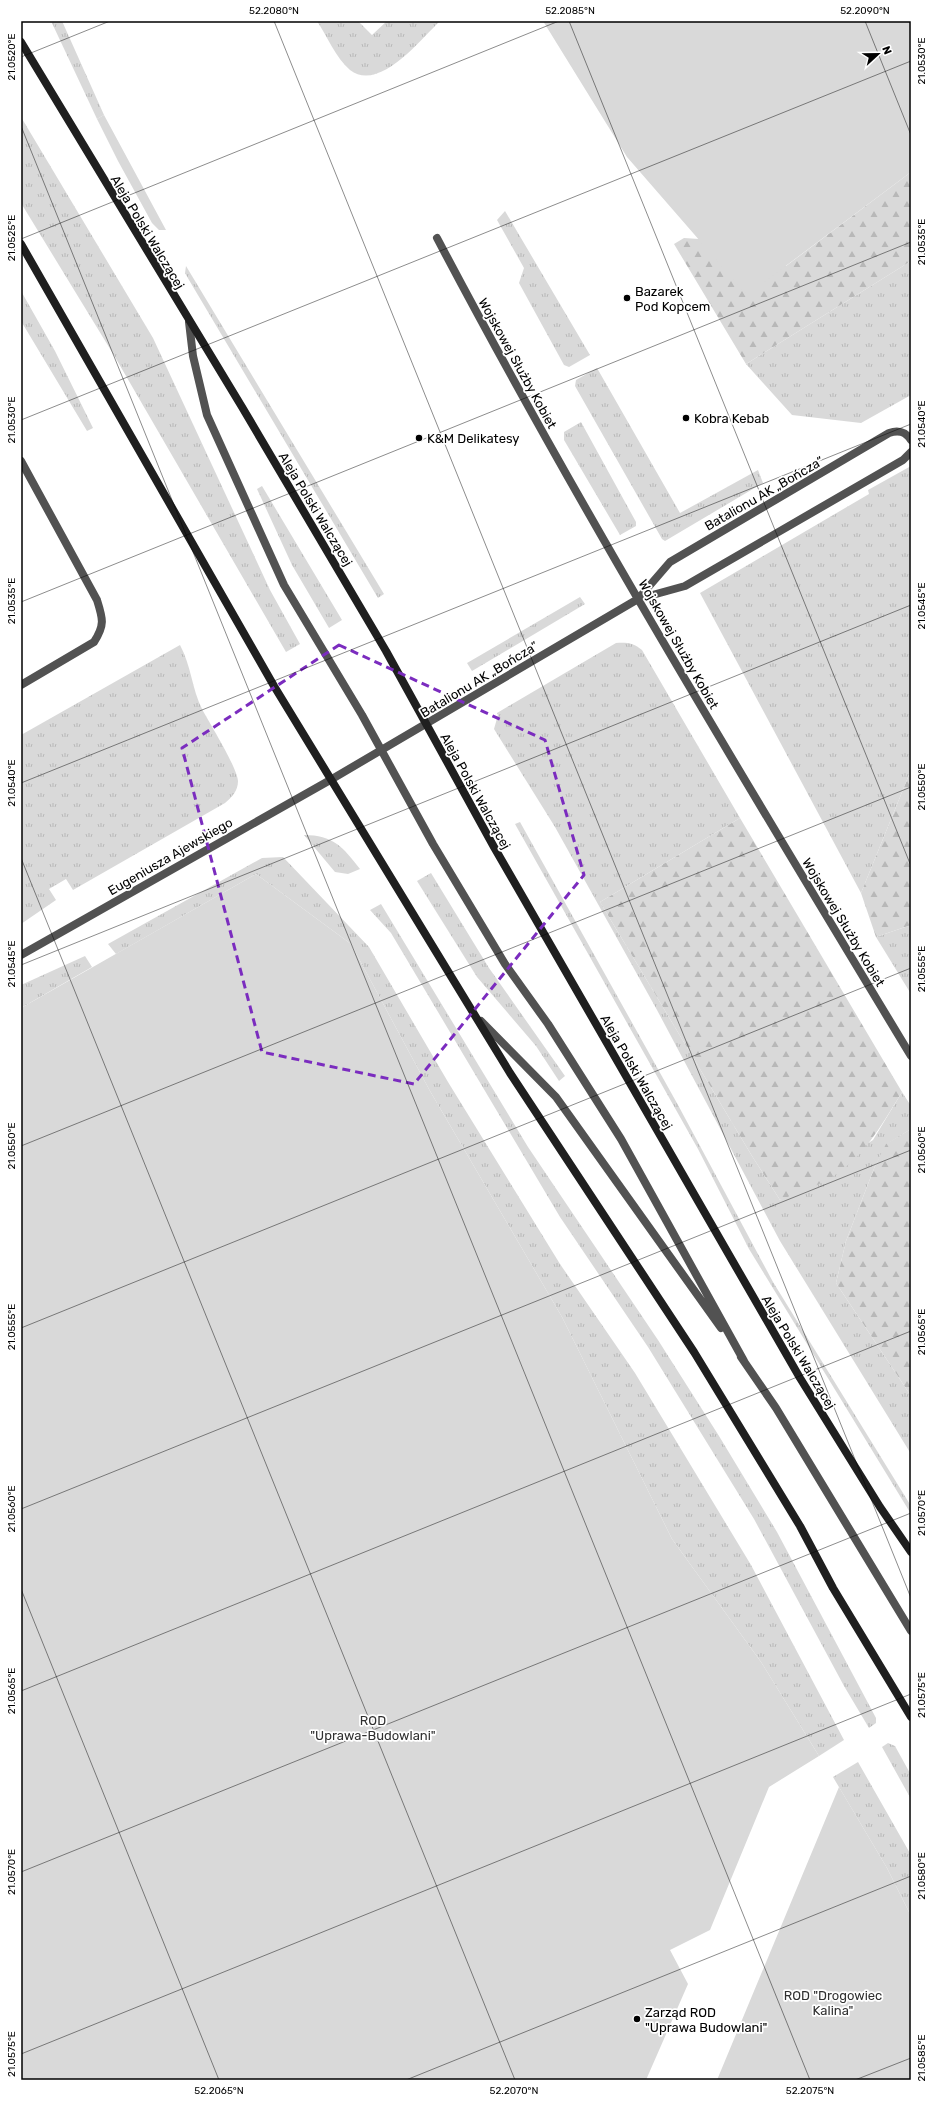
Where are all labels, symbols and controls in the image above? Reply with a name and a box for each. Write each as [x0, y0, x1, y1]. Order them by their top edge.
text: 52.2080°N [249, 5, 299, 17]
text: 52.2085°N [545, 5, 595, 17]
text: 52.2090°N [840, 5, 890, 17]
text: 21.0520°E [6, 34, 18, 80]
north arrow [858, 34, 898, 74]
text: 21.0530°E [916, 37, 928, 85]
text: N [879, 44, 894, 57]
street label: Aleja Polski Walczącej [108, 173, 188, 292]
text: 21.0525°E [6, 215, 18, 261]
text: 21.0535°E [916, 219, 928, 265]
place label: Bazarek Pod Kopcem [635, 284, 710, 314]
marker: Bazarek Pod Kopcem [622, 293, 632, 303]
street label: Wojskowej Służby Kobiet [475, 295, 560, 431]
text: 21.0530°E [6, 396, 18, 444]
text: 21.0540°E [916, 400, 928, 448]
place label: Kobra Kebab [694, 411, 769, 426]
marker: Kobra Kebab [681, 413, 691, 423]
place label: K&M Delikatesy [427, 431, 520, 446]
marker: K&M Delikatesy [414, 433, 424, 443]
street label: Aleja Polski Walczącej [276, 450, 356, 569]
street label: Batalionu AK „Bończa” [702, 453, 826, 534]
street label: Wojskowej Służby Kobiet [635, 577, 722, 712]
text: 21.0535°E [6, 578, 18, 624]
text: 21.0545°E [916, 583, 928, 629]
street label: Batalionu AK „Bończa” [418, 638, 541, 721]
street label: Aleja Polski Walczącej [437, 731, 514, 852]
text: 21.0540°E [6, 759, 18, 807]
text: 21.0550°E [916, 763, 928, 811]
street label: Eugeniusza Ajewskiego [105, 815, 236, 899]
street label: Wojskowej Służby Kobiet [799, 855, 888, 989]
text: 21.0545°E [6, 941, 18, 987]
text: 21.0555°E [916, 946, 928, 992]
street label: Aleja Polski Walczącej [597, 1012, 676, 1132]
text: 21.0550°E [6, 1122, 18, 1170]
text: 21.0560°E [916, 1126, 928, 1174]
street label: Aleja Polski Walczącej [759, 1293, 839, 1412]
text: 21.0555°E [6, 1304, 18, 1350]
text: 21.0565°E [916, 1309, 928, 1355]
text: 21.0560°E [6, 1485, 18, 1533]
text: 21.0570°E [916, 1490, 928, 1536]
text: 21.0565°E [6, 1668, 18, 1714]
text: 21.0575°E [916, 1672, 928, 1718]
park label: ROD "Uprawa-Budowlani" [310, 1713, 436, 1743]
text: 21.0570°E [6, 1849, 18, 1895]
text: 21.0580°E [916, 1852, 928, 1900]
park label: ROD "Drogowiec Kalina" [784, 1988, 882, 2018]
place label: Zarząd ROD "Uprawa Budowlani" [645, 2005, 768, 2035]
marker: Zarząd ROD "Uprawa Budowlani" [632, 2014, 642, 2024]
text: 21.0575°E [6, 2031, 18, 2077]
text: 21.0585°E [916, 2034, 928, 2082]
text: 52.2065°N [194, 2085, 244, 2097]
text: 52.2070°N [490, 2085, 538, 2097]
text: 52.2075°N [786, 2085, 834, 2097]

